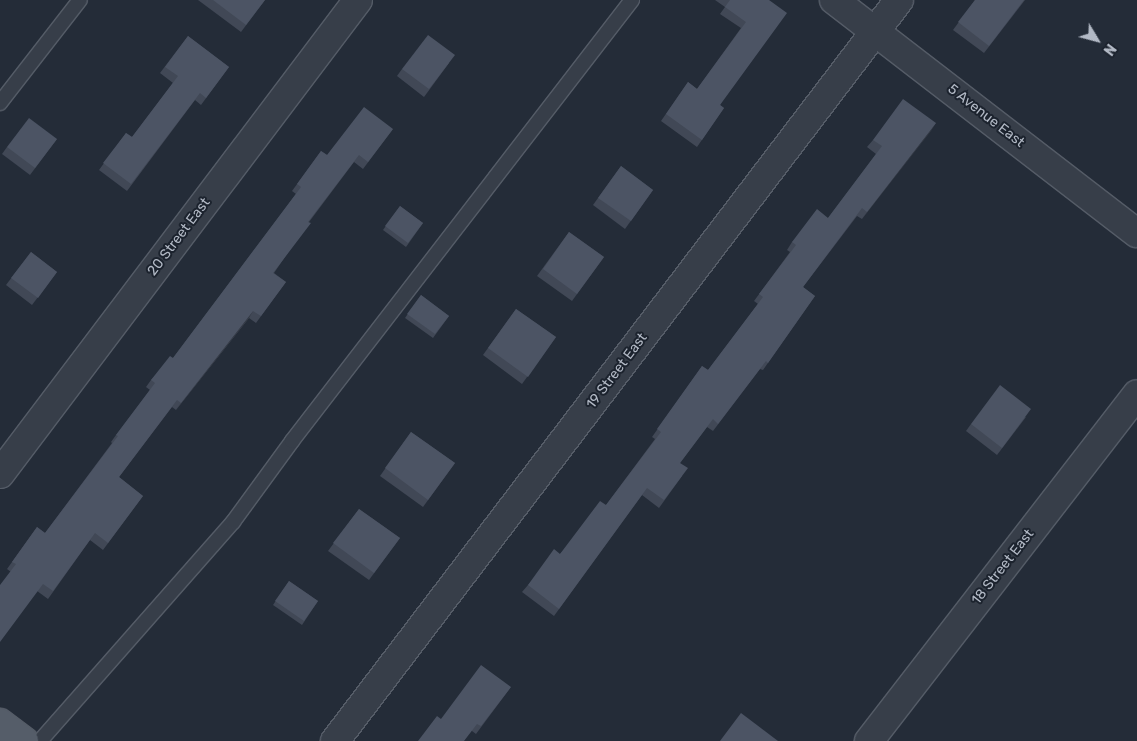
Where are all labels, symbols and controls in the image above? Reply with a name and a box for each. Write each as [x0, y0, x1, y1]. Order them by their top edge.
north arrow [1072, 15, 1122, 65]
text: N [1100, 40, 1119, 58]
street label: 5 Avenue East [944, 81, 1028, 151]
street label: 20 Street East [144, 195, 214, 279]
street label: 19 Street East [583, 330, 651, 412]
street label: 18 Street East [968, 526, 1038, 608]

